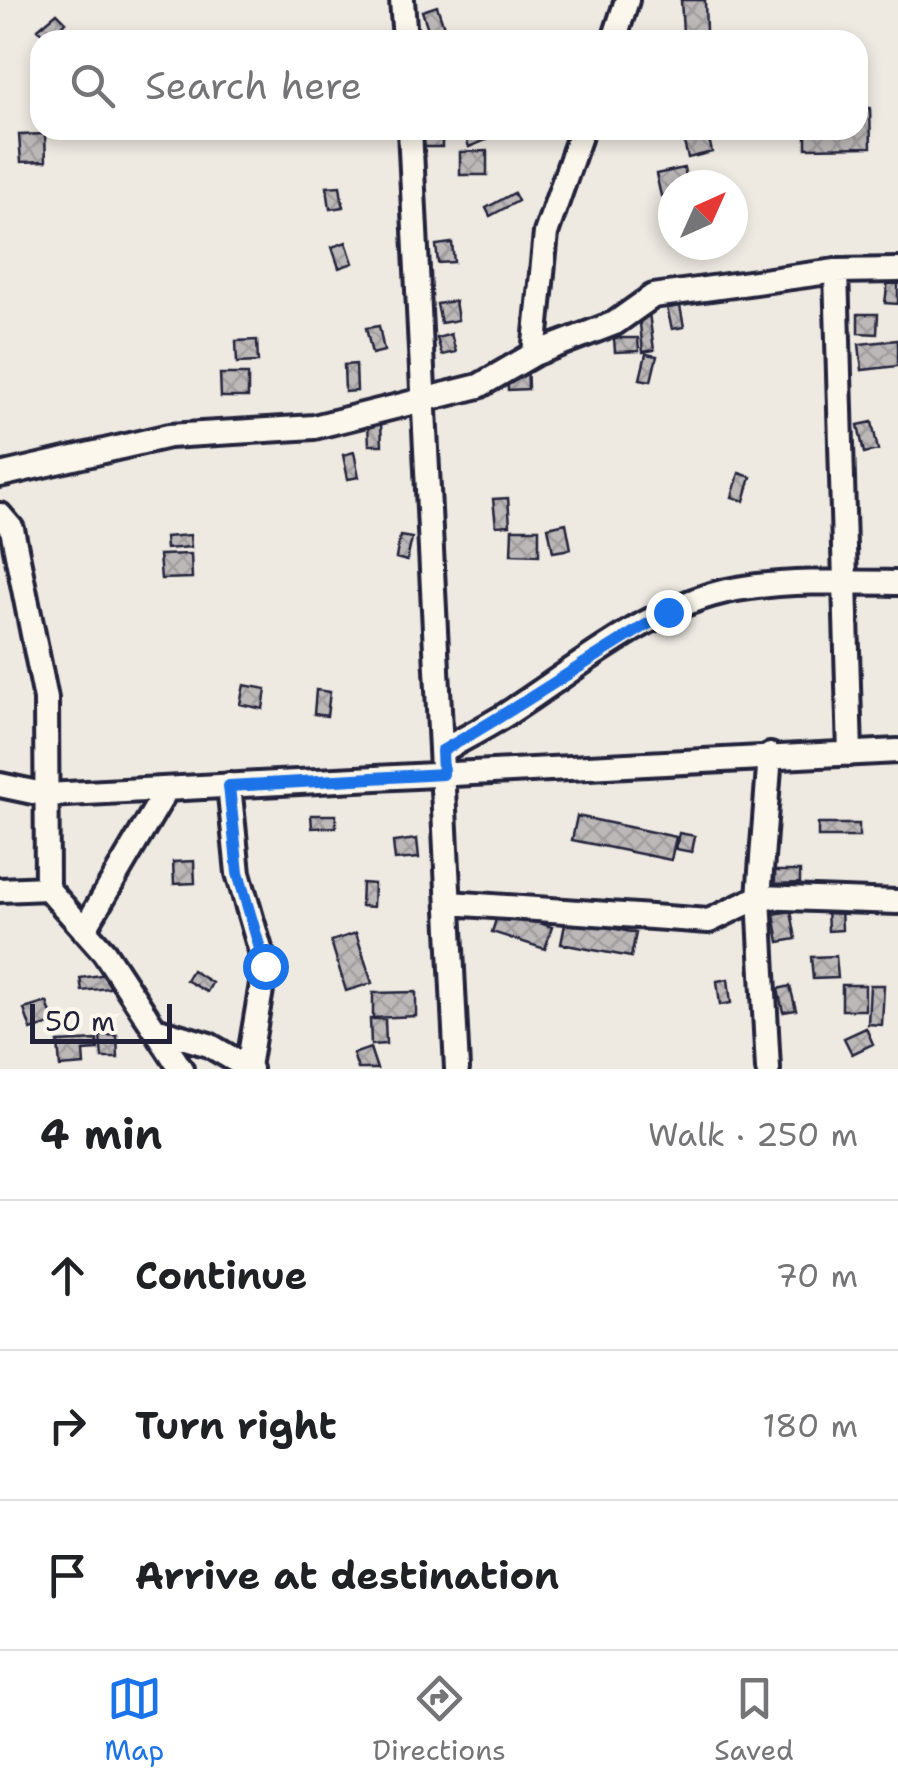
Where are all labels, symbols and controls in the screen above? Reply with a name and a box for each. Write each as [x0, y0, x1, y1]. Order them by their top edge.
search box [30, 30, 868, 140]
icon: search [65, 58, 120, 113]
text: Search here [145, 60, 362, 111]
north arrow [658, 170, 748, 260]
route end [646, 590, 692, 636]
route start [243, 944, 289, 990]
scale bar [30, 999, 172, 1044]
text: 50 m [45, 1002, 115, 1040]
text: 4 min [40, 1106, 162, 1162]
text: Walk · 250 m [648, 1113, 858, 1156]
icon: ahead [40, 1248, 95, 1303]
text: Continue [135, 1250, 307, 1301]
text: 70 m [775, 1254, 858, 1297]
icon: right [40, 1398, 95, 1453]
text: Turn right [135, 1400, 337, 1451]
text: 180 m [762, 1404, 858, 1447]
icon: arrive [40, 1548, 95, 1603]
text: Arrive at destination [135, 1550, 559, 1601]
tab: Map [104, 1671, 164, 1769]
tab: Directions [373, 1671, 506, 1769]
tab: Saved [714, 1671, 794, 1769]

